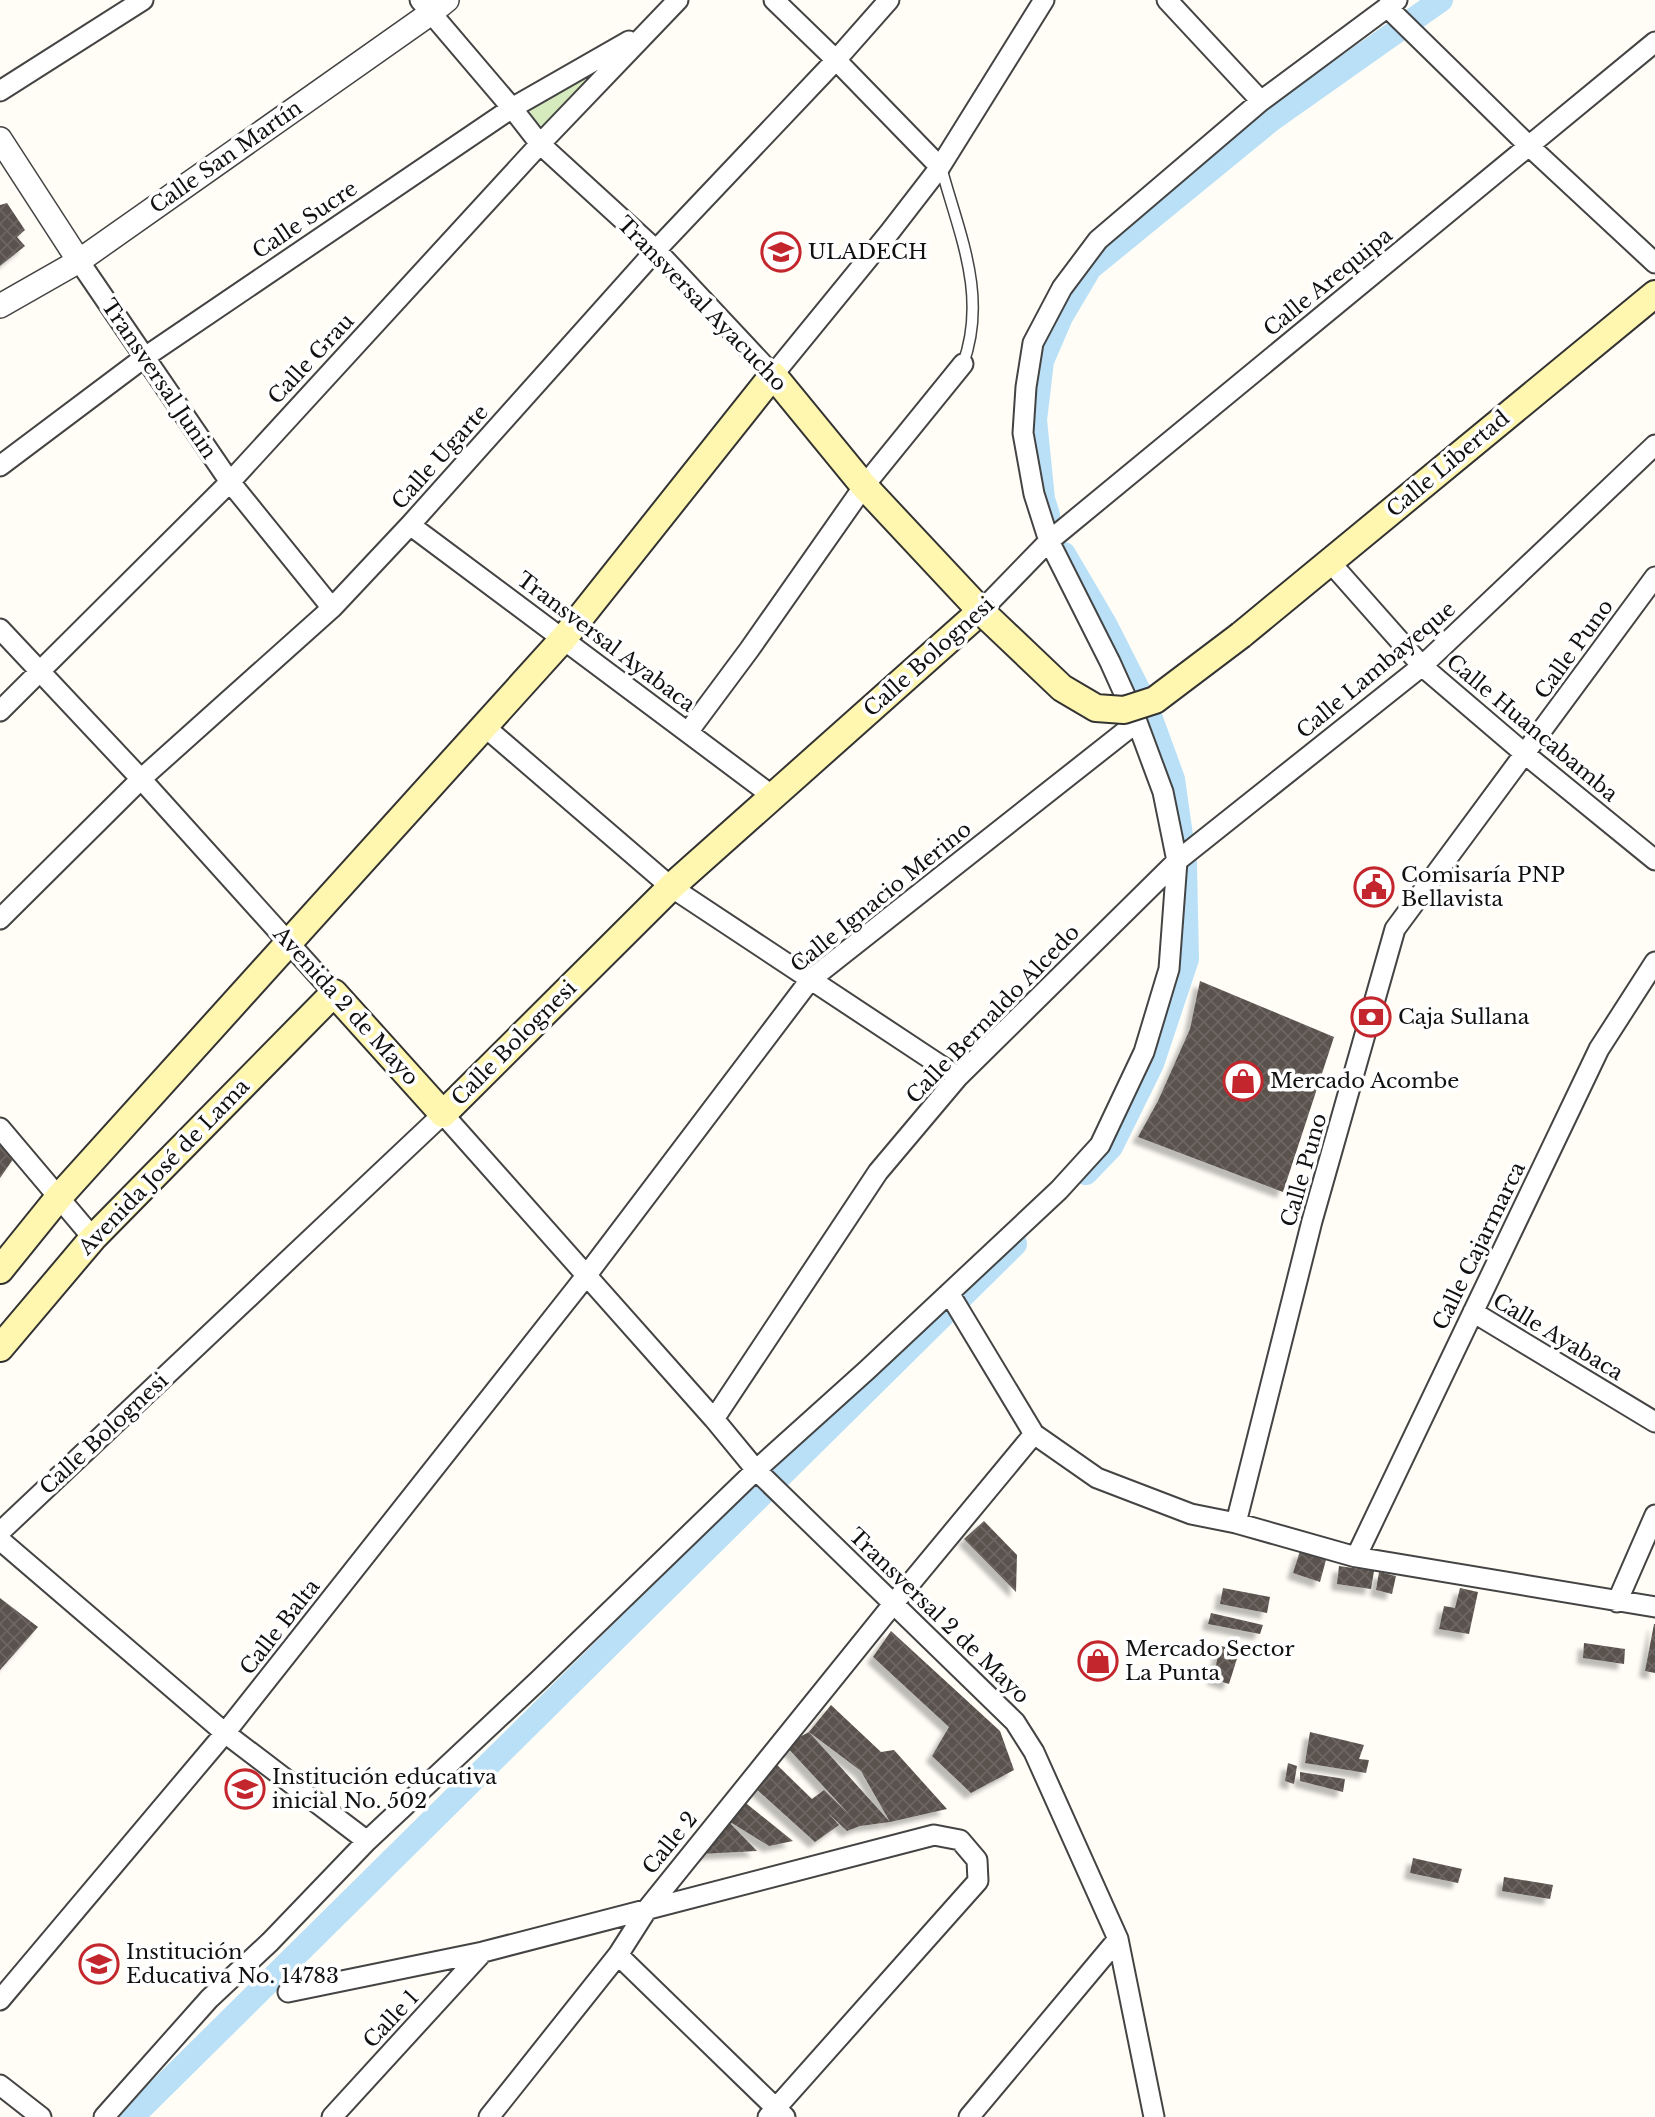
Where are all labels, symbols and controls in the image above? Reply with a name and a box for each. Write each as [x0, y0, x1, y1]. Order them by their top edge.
street label: Calle San Martín [145, 95, 307, 219]
street label: Calle Sucre [248, 175, 362, 265]
street label: Transversal Ayacucho [612, 211, 792, 397]
street label: Calle Arequipa [1258, 222, 1398, 342]
school or university icon: ULADECH [760, 231, 802, 273]
place label: ULADECH [808, 239, 927, 265]
street label: Transversal Junin [96, 294, 222, 464]
street label: Calle Grau [263, 308, 359, 410]
street label: Calle Ugarte [386, 399, 494, 515]
street label: Calle Libertad [1381, 405, 1515, 523]
street label: Transversal Ayabaca [512, 566, 701, 718]
street label: Calle Bolognesi [858, 592, 1000, 722]
street label: Calle Puno [1529, 594, 1619, 704]
street label: Calle Lambayeque [1291, 596, 1461, 744]
street label: Calle Huancabamba [1441, 649, 1623, 807]
street label: Calle Ignacio Merino [785, 816, 977, 978]
place label: Comisaría PNP Bellavista [1401, 862, 1565, 912]
public building icon: Comisaría PNP Bellavista [1353, 866, 1395, 908]
street label: Calle Bernaldo Alcedo [901, 919, 1085, 1109]
street label: Avenida 2 de Mayo [267, 921, 424, 1091]
street label: Calle Bolognesi [446, 975, 582, 1111]
bank icon: Caja Sullana [1350, 996, 1392, 1038]
place label: Caja Sullana [1398, 1004, 1530, 1030]
shop icon: Mercado Acombe [1222, 1060, 1264, 1102]
place label: Mercado Acombe [1270, 1068, 1459, 1094]
street label: Avenida José de Lama [72, 1073, 255, 1261]
street label: Calle Puno [1275, 1110, 1333, 1230]
street label: Calle Cajarmarca [1427, 1157, 1531, 1334]
street label: Calle Ayabaca [1488, 1288, 1628, 1386]
street label: Calle Bolognesi [34, 1368, 174, 1500]
street label: Transversal 2 de Mayo [843, 1523, 1035, 1709]
street label: Calle Balta [235, 1574, 326, 1680]
place label: Mercado Sector La Punta [1125, 1636, 1295, 1686]
shop icon: Mercado Sector La Punta [1077, 1640, 1119, 1682]
place label: Institución educativa inicial No. 502 [272, 1764, 497, 1814]
school or university icon: Institución educativa inicial No. 502 [224, 1768, 266, 1810]
street label: Calle 2 [637, 1806, 703, 1880]
place label: Institución Educativa No. 14783 [126, 1939, 339, 1989]
school or university icon: Institución Educativa No. 14783 [78, 1943, 120, 1985]
street label: Calle 1 [358, 1985, 424, 2053]

